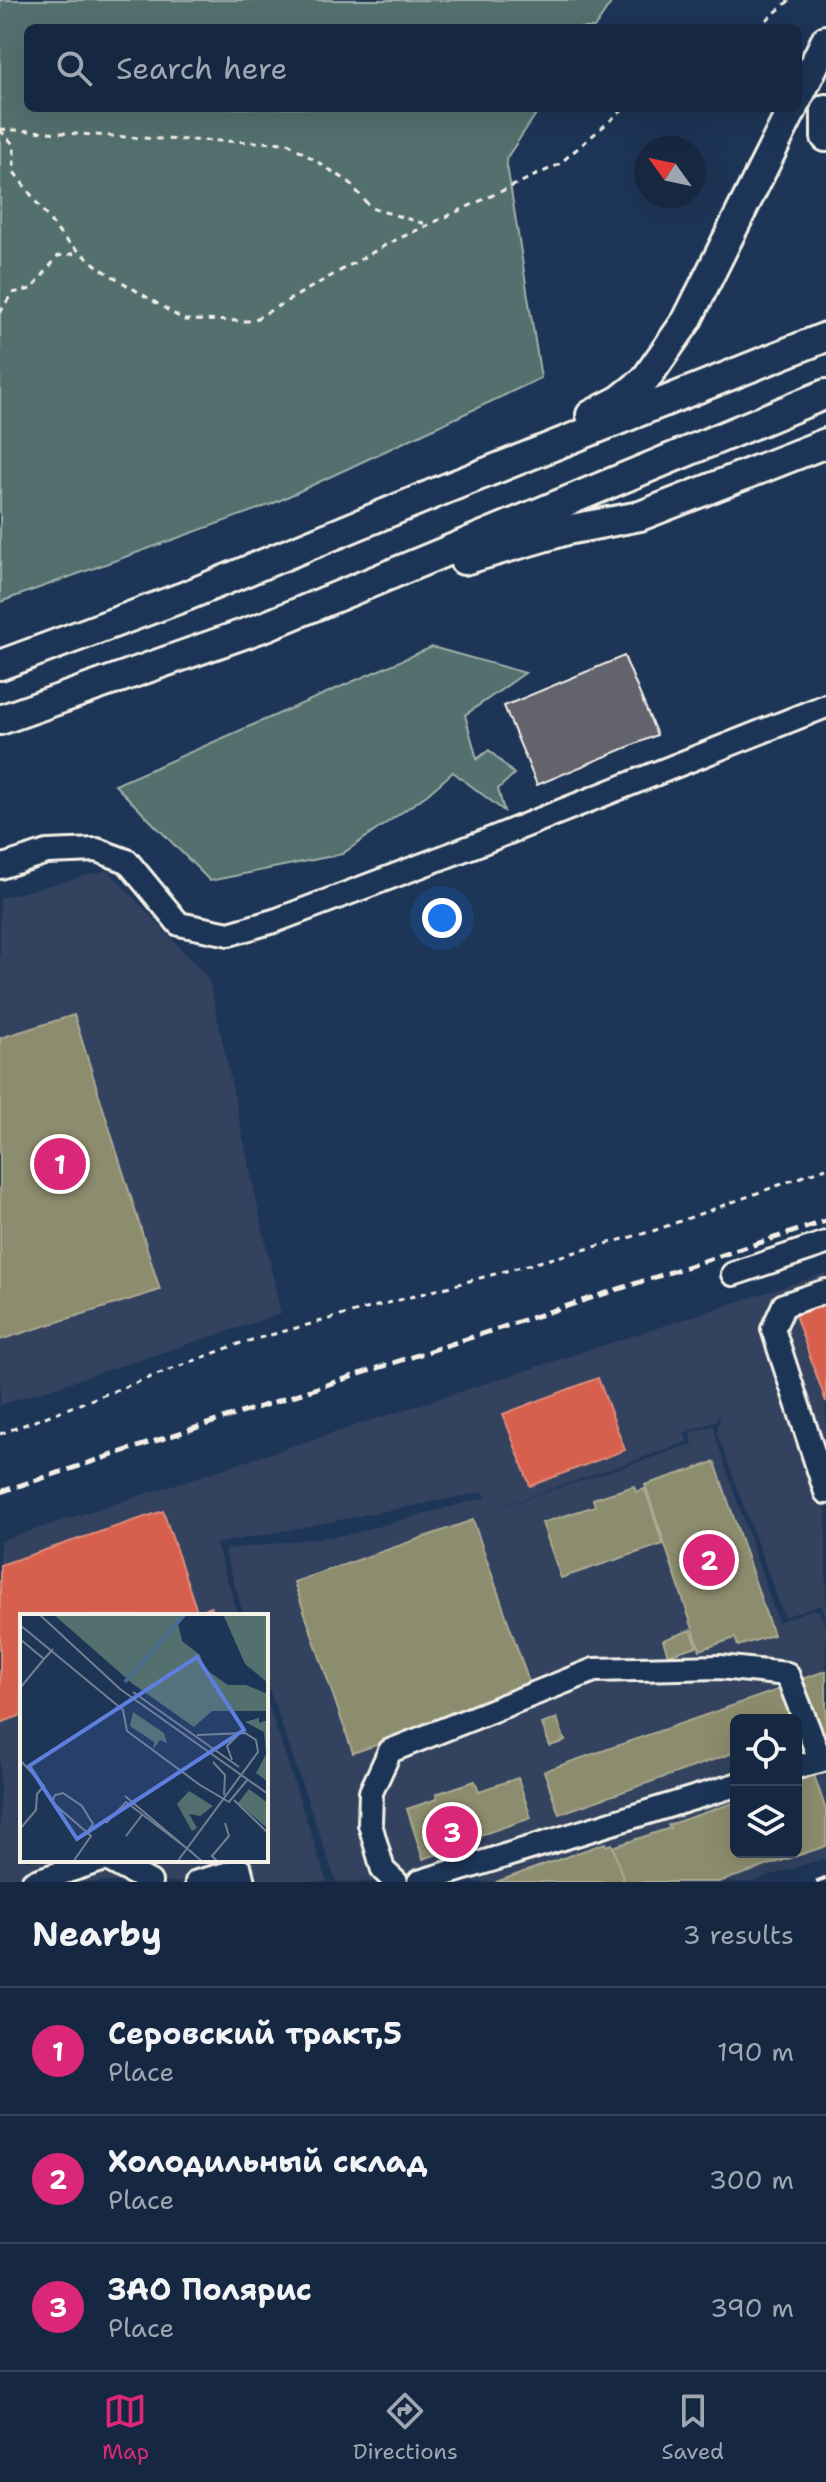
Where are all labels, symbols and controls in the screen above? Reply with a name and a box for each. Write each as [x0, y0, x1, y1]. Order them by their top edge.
search box [24, 24, 802, 112]
icon: search [52, 46, 96, 90]
text: Search here [116, 48, 287, 89]
north arrow [634, 136, 706, 208]
your location [422, 898, 462, 938]
pin: 1 [34, 1134, 86, 1194]
pin: 2 [683, 1530, 735, 1590]
inset map [20, 1614, 268, 1862]
map controls [730, 1714, 802, 1858]
button: locate [730, 1714, 802, 1786]
button: layers [730, 1786, 802, 1858]
pin: 3 [426, 1802, 478, 1862]
text: Nearby [32, 1911, 162, 1957]
text: 3 results [682, 1917, 794, 1952]
text: Серовский тракт,5 [108, 2013, 402, 2054]
text: 1 [52, 2034, 64, 2069]
text: 190 m [717, 2034, 794, 2069]
text: Place [108, 2054, 174, 2089]
text: Холодильный склад [108, 2141, 427, 2182]
text: 2 [49, 2162, 67, 2197]
text: 300 m [709, 2162, 794, 2197]
text: Place [108, 2182, 174, 2217]
text: ЗАО Полярис [108, 2269, 312, 2310]
text: 3 [49, 2290, 67, 2325]
text: 390 m [710, 2290, 794, 2325]
text: Place [108, 2310, 174, 2345]
tab: Map [102, 2389, 149, 2466]
tab: Directions [353, 2389, 458, 2466]
tab: Saved [662, 2389, 724, 2466]

